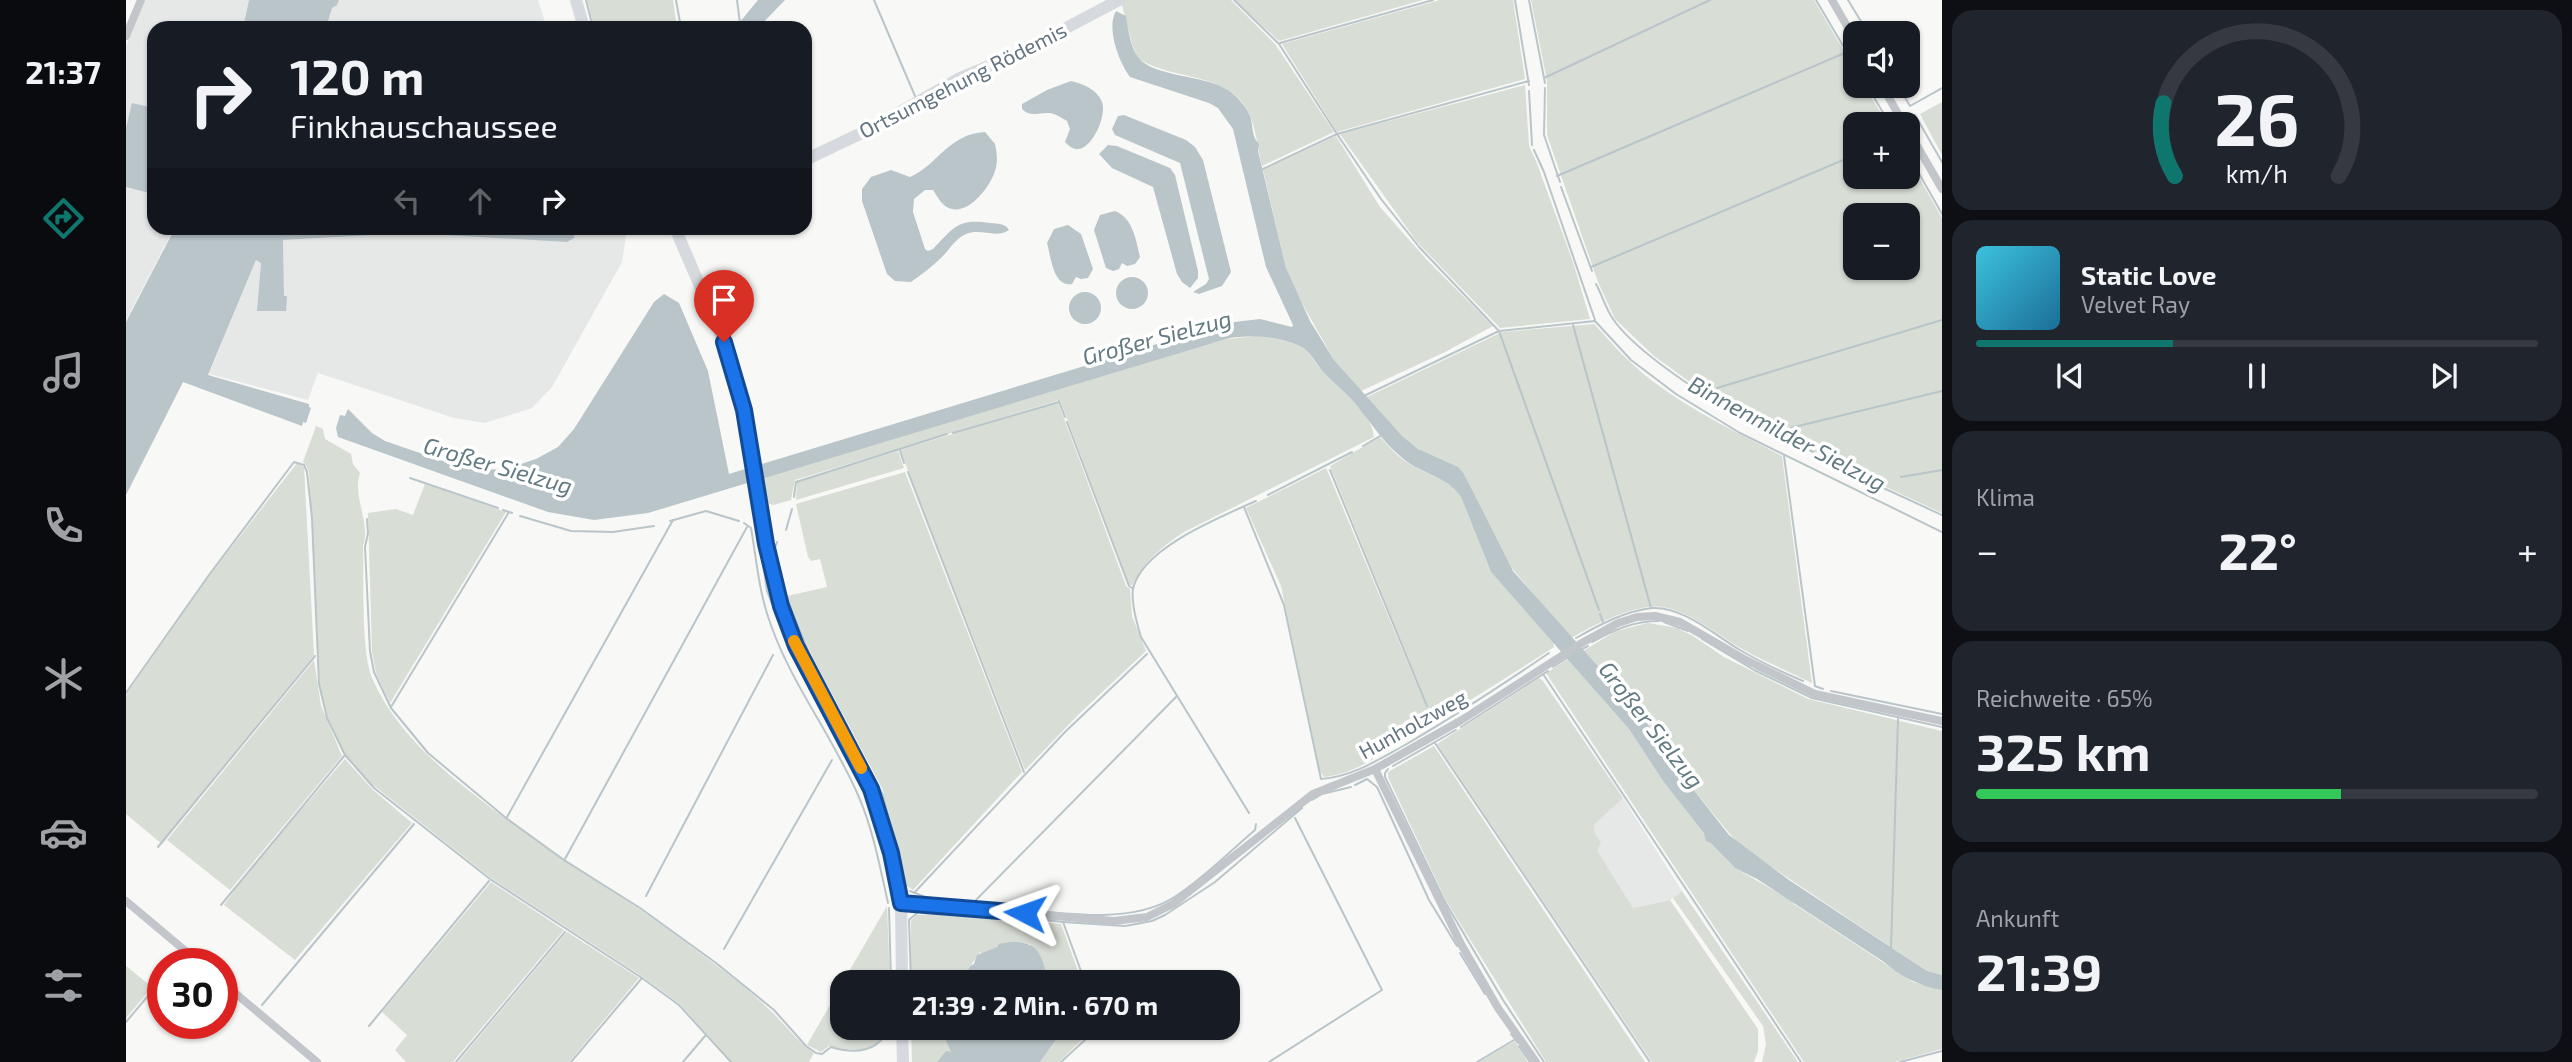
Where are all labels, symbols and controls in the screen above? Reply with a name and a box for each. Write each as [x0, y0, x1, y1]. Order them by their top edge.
street label: Ortsumgehung Rödemis [854, 16, 1070, 143]
map controls [1843, 21, 1920, 280]
button: sound [1843, 21, 1920, 98]
text: 120 m [290, 46, 424, 105]
icon: right [175, 49, 266, 140]
text: 21:37 [25, 52, 101, 90]
text: 26 [2214, 74, 2300, 162]
text: Finkhauschaussee [290, 106, 558, 144]
button: + [1843, 112, 1920, 189]
text: km/h [2226, 158, 2288, 188]
icon: left [388, 182, 426, 220]
icon: ahead [461, 182, 499, 220]
icon: right [534, 182, 572, 220]
icon: directions [39, 194, 88, 243]
button: − [1843, 203, 1920, 280]
text: Static Love [2081, 259, 2217, 290]
pin [694, 270, 754, 342]
icon: arrive [705, 281, 743, 319]
text: Velvet Ray [2081, 290, 2190, 318]
water label: Großer Sielzug [1079, 304, 1234, 370]
icon: music [39, 348, 88, 397]
icon: previous [2051, 357, 2089, 395]
icon: pause [2238, 357, 2276, 395]
icon: next [2425, 357, 2463, 395]
water label: Binnenmilder Sielzug [1684, 369, 1891, 497]
water label: Großer Sielzug [421, 430, 576, 500]
text: Klima [1976, 483, 2035, 511]
icon: phone [39, 501, 88, 550]
text: 22° [2218, 518, 2297, 580]
text: − [1976, 527, 1998, 573]
text: + [2517, 527, 2538, 573]
icon: climate [39, 654, 88, 703]
water label: Großer Sielzug [1594, 655, 1710, 793]
street label: Hunholzweg [1354, 684, 1471, 764]
text: Reichweite · 65% [1976, 684, 2153, 712]
text: 325 km [1976, 719, 2151, 781]
icon: car [39, 808, 88, 857]
position arrow [988, 876, 1062, 950]
text: Ankunft [1976, 904, 2059, 932]
text: 21:39 [1976, 939, 2102, 1001]
speed limit sign: 30 [147, 948, 238, 1039]
icon: filters [39, 961, 88, 1010]
text: 21:39 · 2 Min. · 670 m [912, 989, 1158, 1020]

